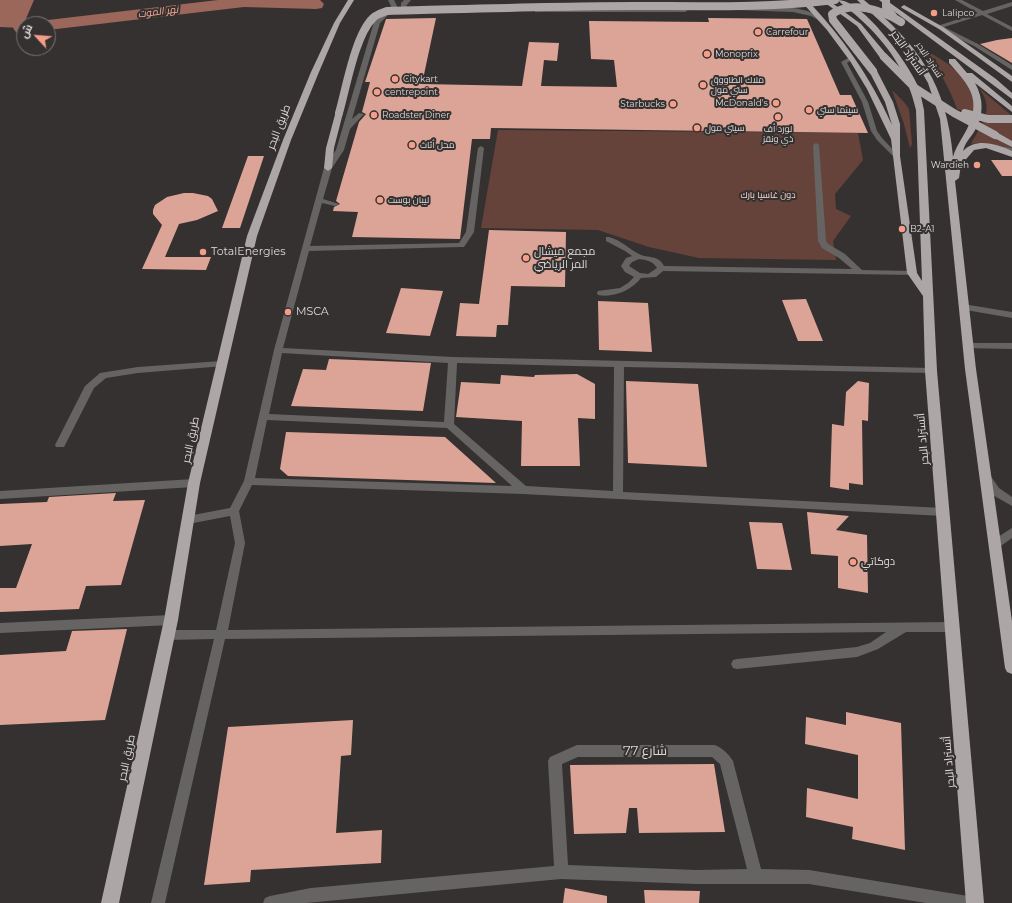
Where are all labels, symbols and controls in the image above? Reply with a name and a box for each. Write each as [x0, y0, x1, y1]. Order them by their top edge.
water label: نهر الموت [137, 4, 179, 20]
marker: Lalipco [929, 8, 939, 18]
place label: Lalipco [942, 8, 974, 18]
north arrow [16, 16, 56, 56]
text: ش [17, 22, 36, 41]
marker: Carrefour [753, 27, 763, 37]
place label: Carrefour [766, 27, 808, 37]
street label: أتستراد البحر [888, 28, 928, 78]
street label: تستراد البحر [914, 40, 944, 80]
marker: Monoprix [702, 49, 712, 59]
place label: Monoprix [715, 49, 758, 59]
marker: Citykart [390, 74, 400, 84]
place label: Citykart [403, 74, 438, 84]
place label: ملاك الطاووق ستي مول [711, 75, 764, 96]
marker: ملاك الطاووق ستي مول [698, 80, 708, 90]
marker: centrepoint [372, 87, 382, 97]
place label: centrepoint [385, 87, 438, 97]
place label: McDonald's [715, 98, 768, 108]
marker: McDonald's [771, 98, 781, 108]
place label: Starbucks [620, 99, 665, 109]
marker: Starbucks [668, 99, 678, 109]
street label: طريق البحر [264, 103, 294, 151]
marker: سينما ستي [804, 105, 814, 115]
place label: سينما ستي [817, 105, 858, 115]
marker: Roadster Diner [369, 110, 379, 120]
place label: Roadster Diner [382, 110, 450, 120]
marker: لورد أف ذي ونقز [773, 112, 783, 122]
marker: سيتي مول [692, 123, 702, 133]
place label: سيتي مول [705, 123, 744, 133]
place label: لورد أف ذي ونقز [763, 124, 793, 145]
marker: محل أثاث [407, 140, 417, 150]
place label: محل أثاث [420, 140, 454, 150]
place label: Wardieh [931, 160, 969, 170]
marker: Wardieh [972, 160, 982, 170]
park label: دون غاسيا بارك [740, 190, 796, 200]
marker: ليبان بوست [375, 195, 385, 205]
place label: ليبان بوست [388, 195, 429, 205]
marker: B2-A1 [897, 224, 907, 234]
place label: B2-A1 [910, 224, 934, 234]
place label: TotalEnergies [211, 245, 286, 259]
place label: مجمع ميشال المر الرياضي [534, 245, 595, 271]
marker: TotalEnergies [198, 247, 208, 257]
marker: مجمع ميشال المر الرياضي [521, 253, 531, 263]
place label: MSCA [296, 305, 329, 319]
marker: MSCA [283, 307, 293, 317]
street label: أتستراد البحر [914, 412, 932, 466]
street label: طريق البحر [180, 416, 202, 464]
place label: دوكاتي [861, 555, 895, 569]
marker: دوكاتي [848, 557, 858, 567]
street label: طريق البحر [116, 734, 138, 782]
street label: أتستراد البحر [940, 735, 958, 789]
street label: شارع 77 [623, 743, 667, 759]

